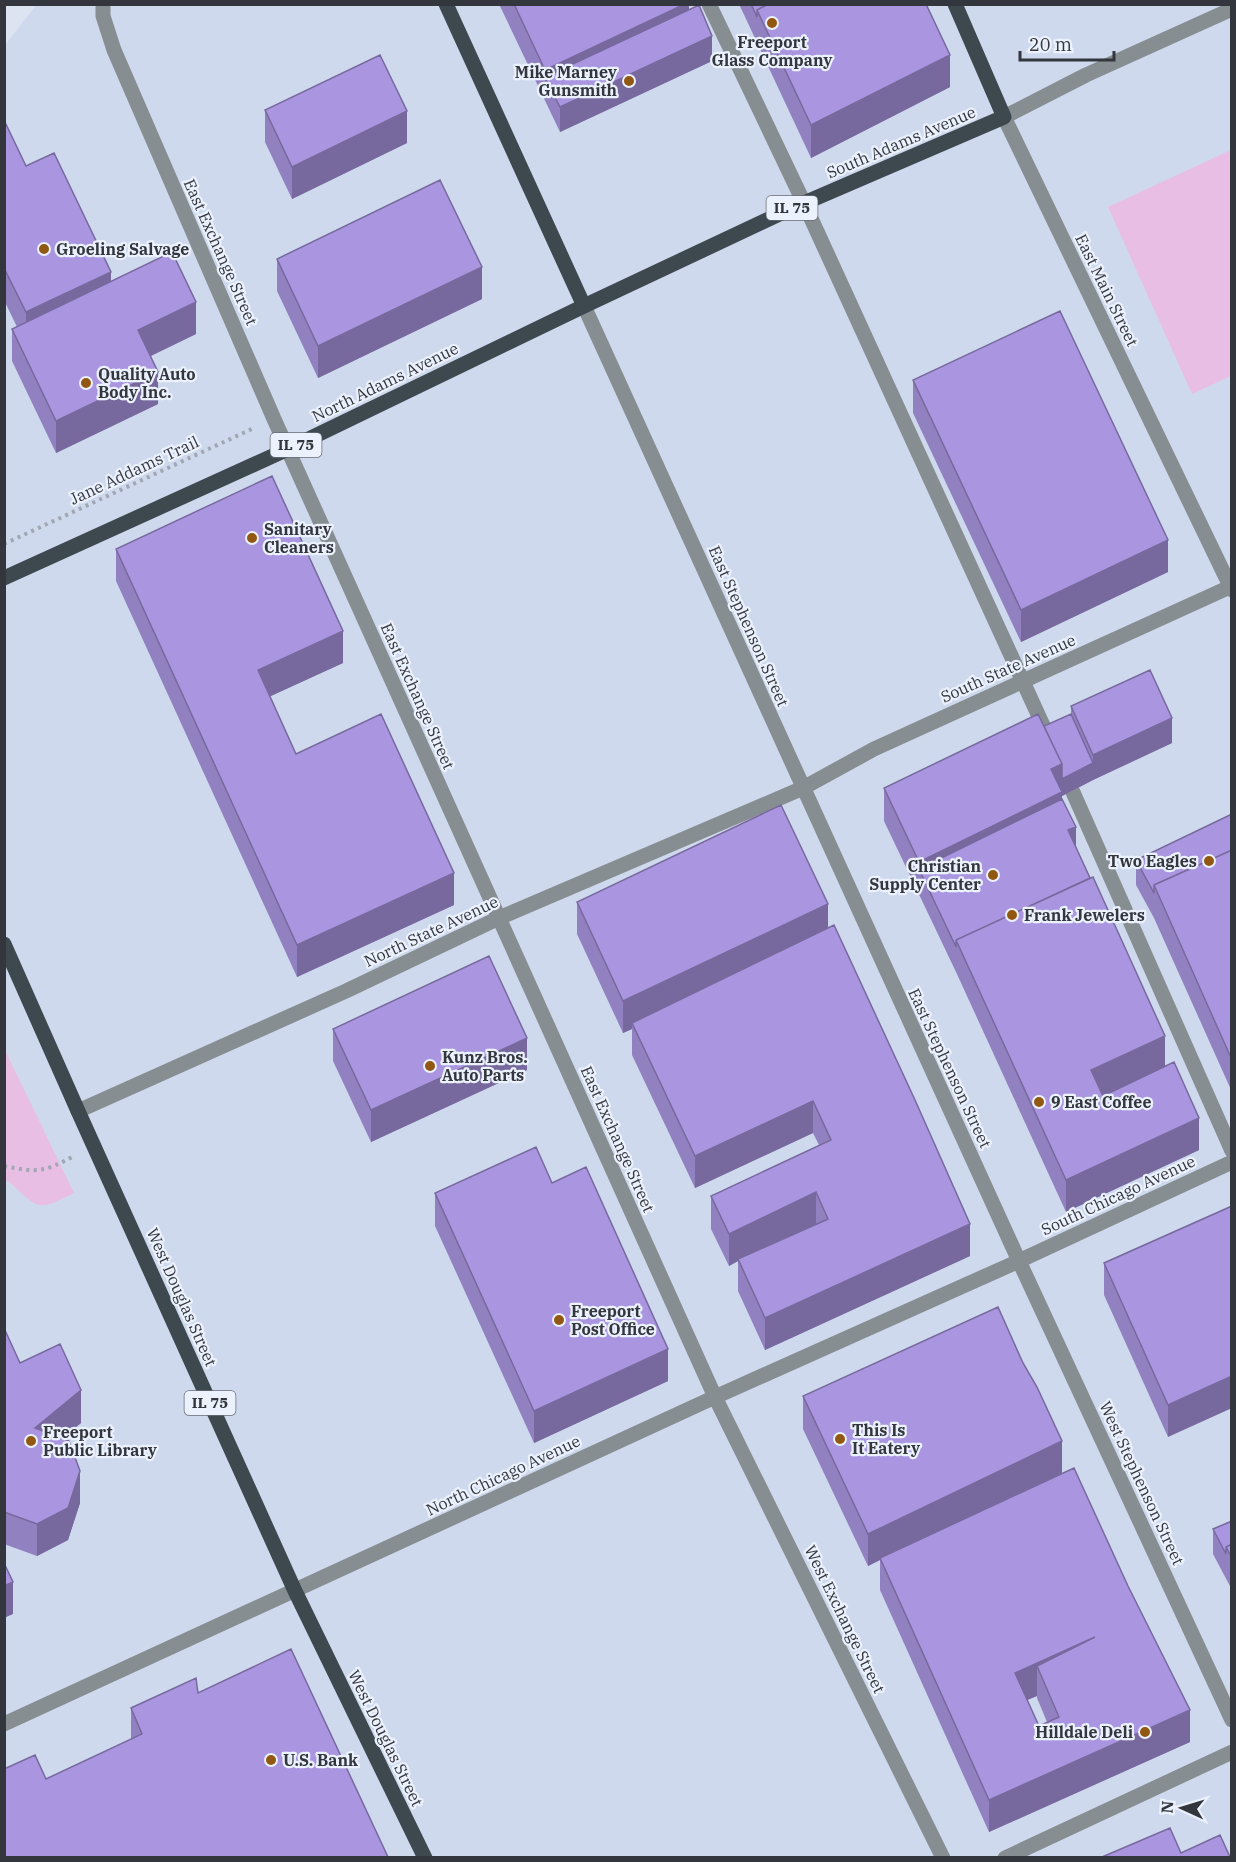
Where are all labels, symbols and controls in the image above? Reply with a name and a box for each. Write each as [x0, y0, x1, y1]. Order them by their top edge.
marker: Freeport Glass Company [765, 16, 779, 30]
scale bar [1020, 24, 1114, 62]
place label: Freeport Glass Company [712, 32, 833, 70]
text: 20 m [1029, 33, 1072, 56]
place label: Mike Marney Gunsmith [515, 62, 618, 100]
marker: Mike Marney Gunsmith [622, 74, 636, 88]
street label: South Adams Avenue [823, 102, 979, 182]
street label: East Exchange Street [180, 176, 262, 329]
road number: IL 75 [766, 196, 818, 220]
street label: East Main Street [1071, 230, 1143, 350]
place label: Groeling Salvage [56, 239, 189, 259]
marker: Groeling Salvage [37, 242, 51, 256]
street label: North Adams Avenue [309, 338, 461, 426]
place label: Quality Auto Body Inc. [98, 364, 196, 402]
marker: Quality Auto Body Inc. [79, 376, 93, 390]
street label: Jane Addams Trail [66, 431, 202, 509]
road number: IL 75 [270, 433, 322, 457]
place label: Sanitary Cleaners [264, 519, 334, 557]
marker: Sanitary Cleaners [245, 531, 259, 545]
street label: East Stephenson Street [704, 542, 794, 710]
street label: East Exchange Street [377, 620, 459, 773]
street label: South State Avenue [937, 629, 1079, 707]
place label: Two Eagles [1108, 851, 1197, 871]
marker: Two Eagles [1202, 854, 1216, 868]
place label: Christian Supply Center [869, 856, 981, 894]
marker: Christian Supply Center [986, 868, 1000, 882]
street label: North State Avenue [361, 891, 501, 971]
place label: Frank Jewelers [1024, 905, 1145, 925]
marker: Frank Jewelers [1005, 908, 1019, 922]
street label: East Stephenson Street [904, 985, 996, 1151]
place label: Kunz Bros. Auto Parts [442, 1047, 528, 1085]
marker: Kunz Bros. Auto Parts [423, 1059, 437, 1073]
street label: East Exchange Street [577, 1063, 659, 1216]
place label: 9 East Coffee [1051, 1092, 1151, 1112]
marker: 9 East Coffee [1032, 1095, 1046, 1109]
street label: South Chicago Avenue [1038, 1151, 1198, 1239]
street label: West Douglas Street [142, 1225, 222, 1370]
place label: Freeport Post Office [571, 1301, 655, 1339]
marker: Freeport Post Office [552, 1313, 566, 1327]
road number: IL 75 [184, 1391, 236, 1415]
street label: West Stephenson Street [1095, 1398, 1189, 1568]
place label: This Is It Eatery [852, 1420, 921, 1458]
place label: Freeport Public Library [43, 1422, 158, 1460]
street label: North Chicago Avenue [423, 1430, 583, 1520]
marker: This Is It Eatery [833, 1432, 847, 1446]
marker: Freeport Public Library [24, 1434, 38, 1448]
street label: West Exchange Street [800, 1542, 890, 1697]
street label: West Douglas Street [344, 1667, 428, 1810]
place label: Hilldale Deli [1035, 1722, 1133, 1742]
marker: Hilldale Deli [1138, 1725, 1152, 1739]
place label: U.S. Bank [283, 1750, 358, 1770]
marker: U.S. Bank [264, 1753, 278, 1767]
north arrow [1152, 1778, 1212, 1838]
text: N [1157, 1800, 1177, 1814]

